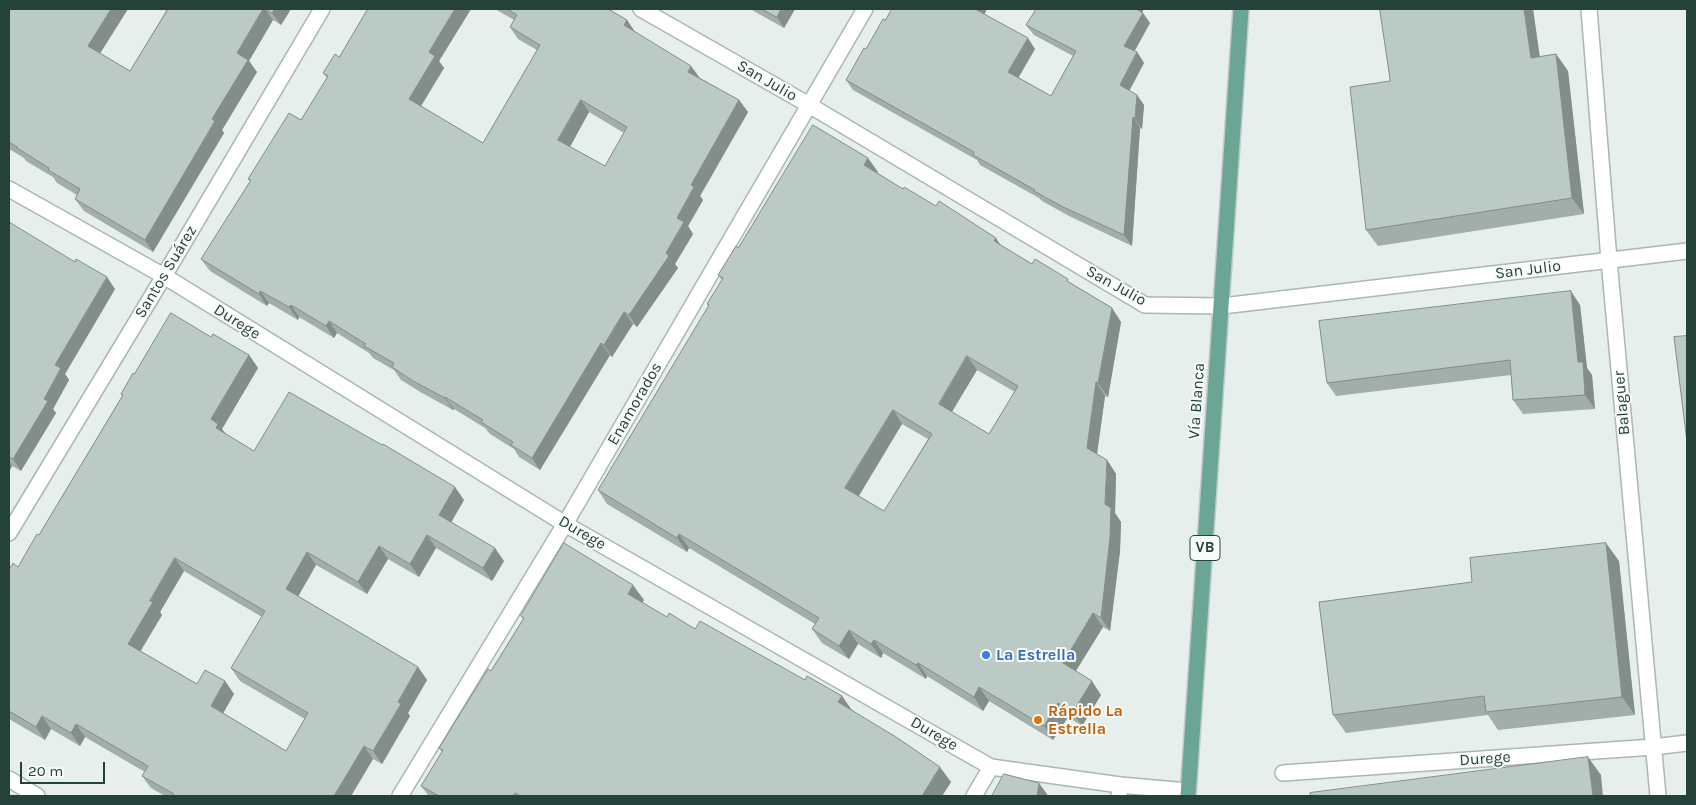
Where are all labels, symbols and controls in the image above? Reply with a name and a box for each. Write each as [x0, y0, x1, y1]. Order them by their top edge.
street label: San Julio [734, 56, 800, 106]
street label: Santos Suárez [131, 222, 201, 322]
street label: San Julio [1494, 256, 1562, 284]
street label: San Julio [1082, 262, 1150, 310]
street label: Durege [210, 300, 264, 344]
street label: Enamorados [604, 359, 666, 449]
street label: Vía Blanca [1185, 362, 1209, 440]
street label: Balaguer [1610, 370, 1634, 436]
street label: Durege [555, 512, 609, 554]
road number: VB [1190, 536, 1220, 560]
place label: La Estrella [996, 645, 1075, 665]
marker: La Estrella [980, 649, 992, 661]
place label: Rápido La Estrella [1048, 701, 1123, 739]
street label: Durege [907, 713, 961, 755]
marker: Rápido La Estrella [1032, 714, 1044, 726]
street label: Durege [1459, 748, 1511, 770]
scale bar [22, 752, 108, 784]
text: 20 m [28, 762, 63, 780]

